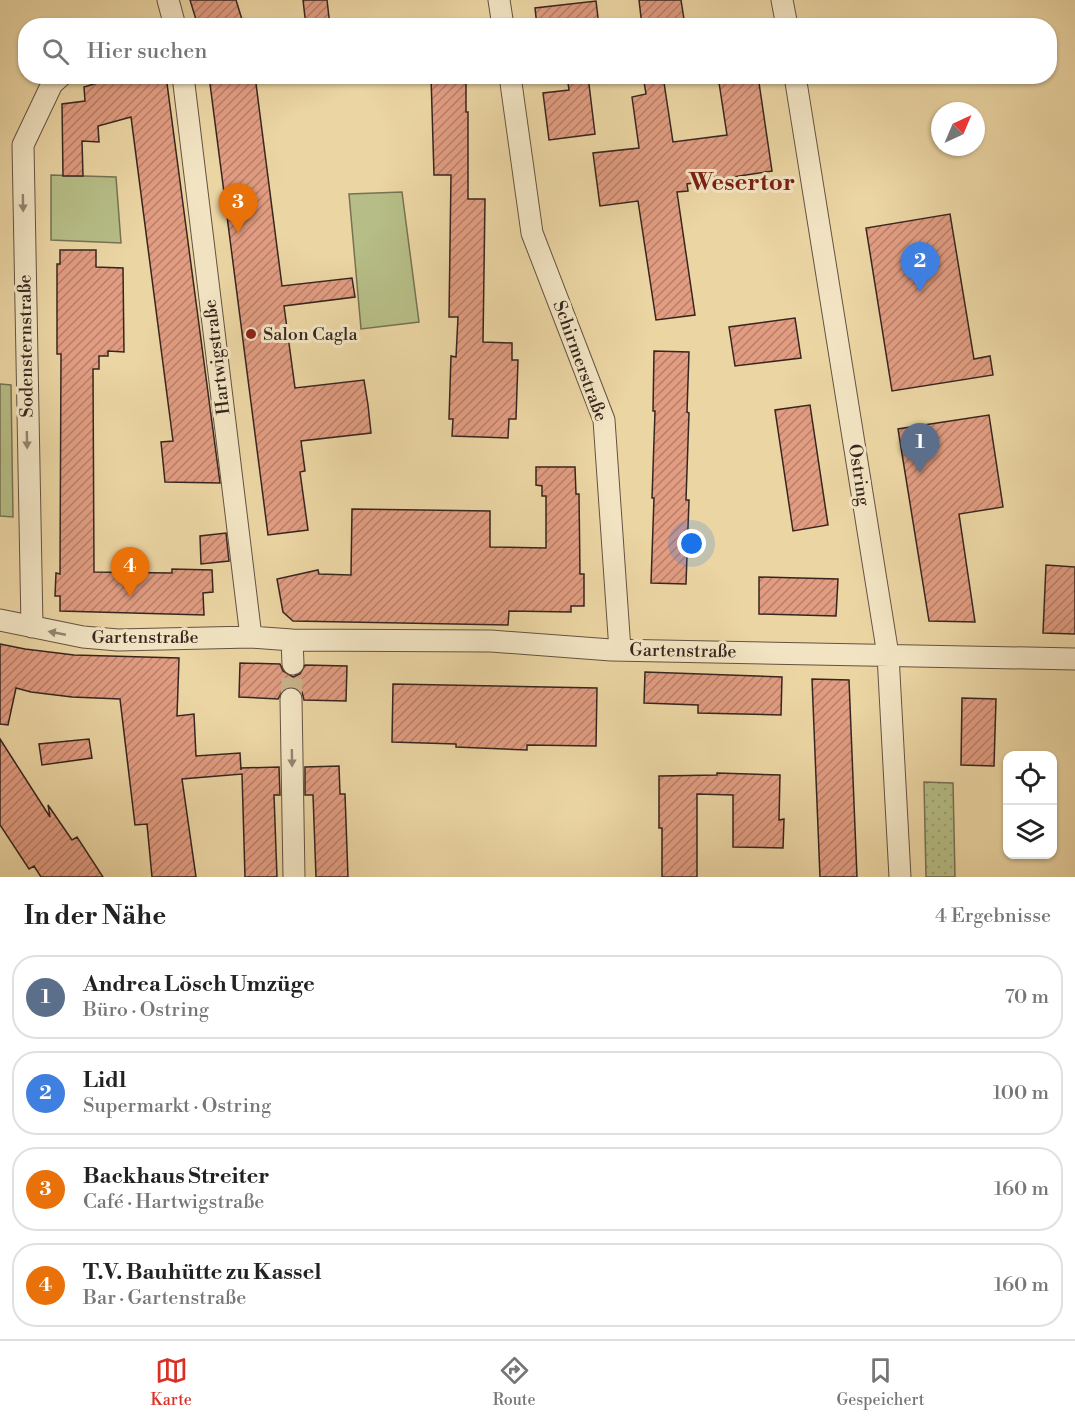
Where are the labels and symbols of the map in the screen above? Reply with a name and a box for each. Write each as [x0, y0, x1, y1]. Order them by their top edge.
north arrow [931, 102, 985, 156]
district label: Wesertor [688, 168, 795, 198]
pin: 3 [218, 184, 258, 233]
one-way arrow [19, 194, 28, 213]
pin: 2 [900, 242, 940, 292]
street label: Sodensternstraße [13, 274, 39, 418]
street label: Schirmerstraße [547, 297, 613, 425]
street label: Hartwigstraße [199, 298, 235, 416]
place label: Salon Cagla [263, 323, 358, 346]
marker: Salon Cagla [244, 327, 258, 341]
pin: 1 [900, 424, 940, 473]
one-way arrow [23, 430, 32, 449]
street label: Ostring [843, 442, 875, 508]
your location [677, 529, 706, 558]
pin: 4 [110, 548, 150, 597]
street label: Gartenstraße [91, 626, 199, 649]
one-way arrow [48, 628, 67, 637]
street label: Gartenstraße [629, 639, 737, 663]
one-way arrow [287, 748, 297, 767]

